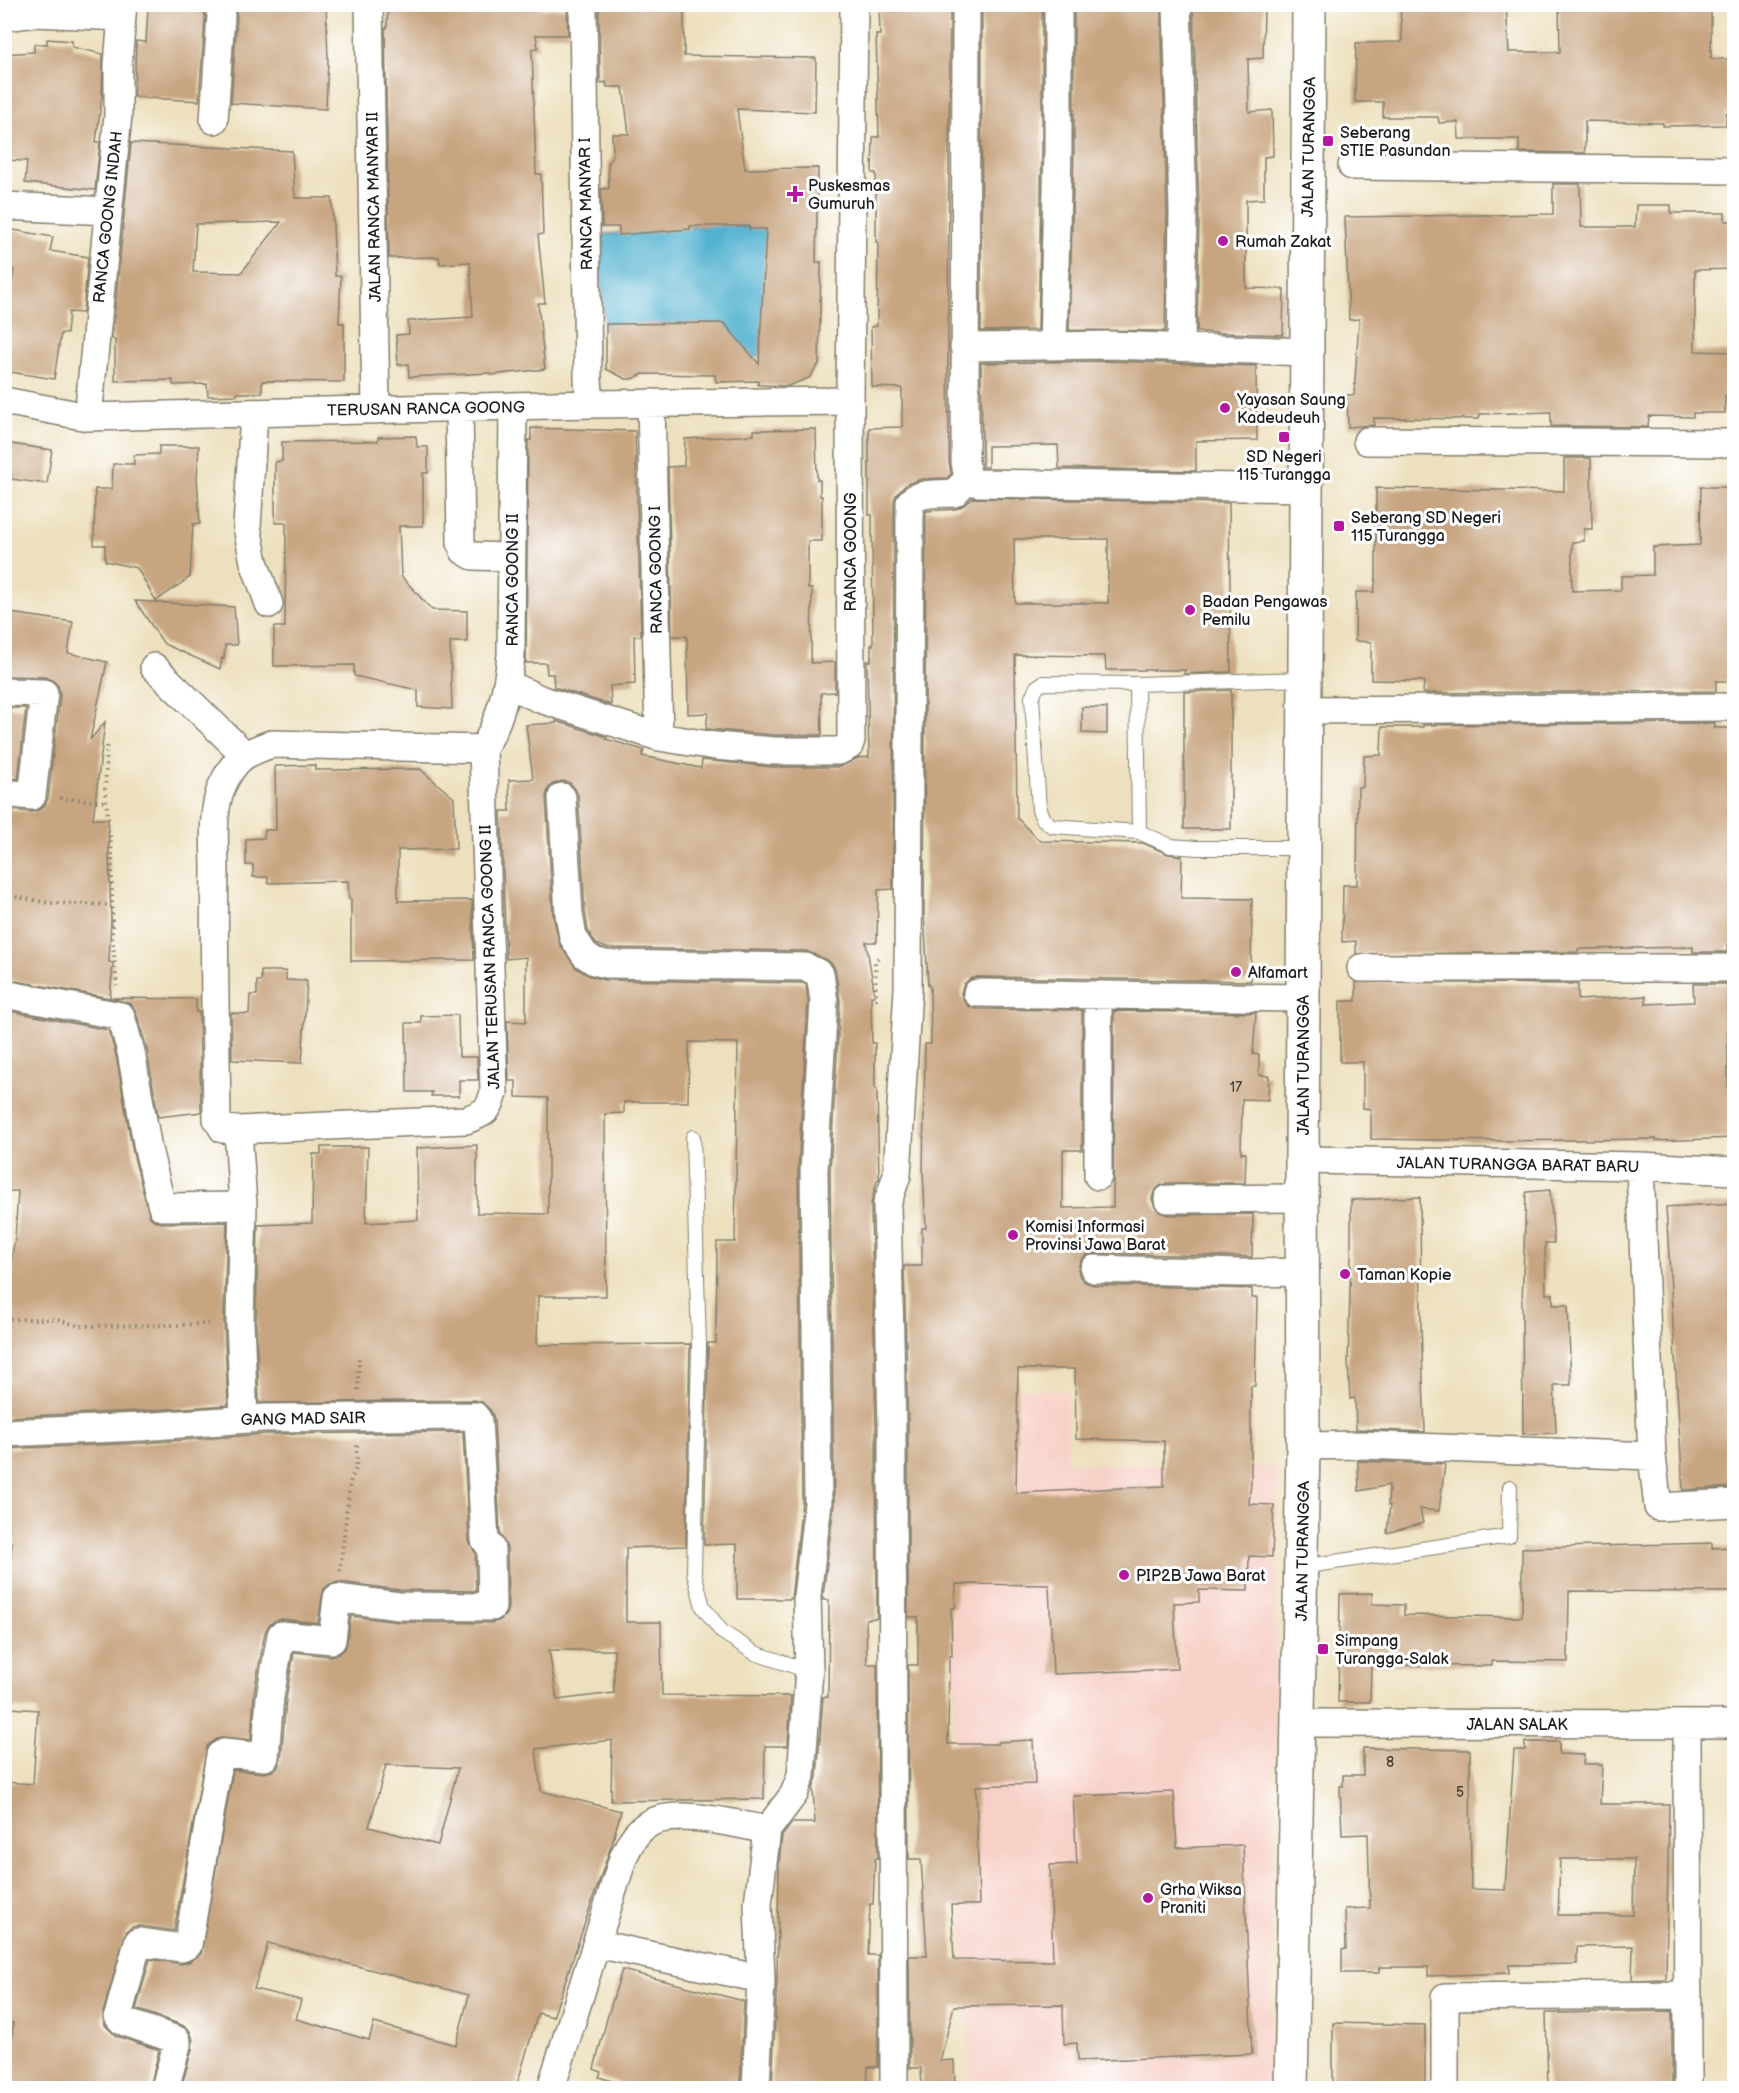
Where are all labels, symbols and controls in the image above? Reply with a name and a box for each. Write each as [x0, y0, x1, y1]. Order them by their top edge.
street label: JALAN TURANGGA [1299, 76, 1320, 217]
street label: JALAN RANCA MANYAR II [363, 112, 386, 302]
place label: Seberang STIE Pasundan [1340, 124, 1450, 161]
street label: RANCA GOONG INDAH [90, 130, 127, 304]
marker: Seberang STIE Pasundan [1321, 134, 1335, 148]
street label: RANCA MANYAR I [576, 137, 597, 270]
place label: Puskesmas Gumuruh [808, 177, 890, 214]
marker: Puskesmas Gumuruh [786, 185, 804, 203]
place label: Rumah Zakat [1235, 233, 1331, 252]
marker: Rumah Zakat [1216, 234, 1230, 248]
place label: Yayasan Saung Kadeudeuh [1236, 391, 1346, 428]
street label: TERUSAN RANCA GOONG [327, 398, 525, 421]
marker: Yayasan Saung Kadeudeuh [1218, 401, 1232, 415]
marker: SD Negeri 115 Turangga [1277, 430, 1291, 444]
place label: SD Negeri 115 Turangga [1237, 448, 1331, 485]
street label: RANCA GOONG [842, 493, 861, 611]
street label: RANCA GOONG I [646, 506, 667, 634]
place label: Seberang SD Negeri 115 Turangga [1351, 509, 1501, 546]
street label: RANCA GOONG II [504, 513, 523, 647]
marker: Seberang SD Negeri 115 Turangga [1332, 519, 1346, 533]
place label: Badan Pengawas Pemilu [1202, 593, 1328, 630]
marker: Badan Pengawas Pemilu [1183, 603, 1197, 617]
street label: JALAN TERUSAN RANCA GOONG II [476, 824, 505, 1089]
place label: Alfamart [1248, 964, 1308, 983]
marker: Alfamart [1229, 965, 1243, 979]
street label: JALAN TURANGGA [1295, 995, 1314, 1135]
house number: 17 [1230, 1079, 1242, 1096]
street label: JALAN TURANGGA BARAT BARU [1397, 1154, 1639, 1177]
place label: Komisi Informasi Provinsi Jawa Barat [1025, 1218, 1166, 1255]
marker: Komisi Informasi Provinsi Jawa Barat [1006, 1228, 1020, 1242]
place label: Taman Kopie [1357, 1266, 1452, 1285]
marker: Taman Kopie [1338, 1267, 1352, 1281]
street label: GANG MAD SAIR [240, 1409, 366, 1430]
street label: JALAN TURANGGA [1293, 1480, 1314, 1621]
place label: PIP2B Jawa Barat [1136, 1567, 1266, 1586]
marker: PIP2B Jawa Barat [1117, 1568, 1131, 1582]
place label: Simpang Turangga-Salak [1335, 1632, 1449, 1669]
marker: Simpang Turangga-Salak [1316, 1642, 1330, 1656]
street label: JALAN SALAK [1466, 1716, 1568, 1735]
house number: 8 [1386, 1754, 1394, 1771]
house number: 5 [1456, 1784, 1464, 1801]
place label: Grha Wiksa Praniti [1160, 1881, 1242, 1918]
marker: Grha Wiksa Praniti [1141, 1891, 1155, 1905]

